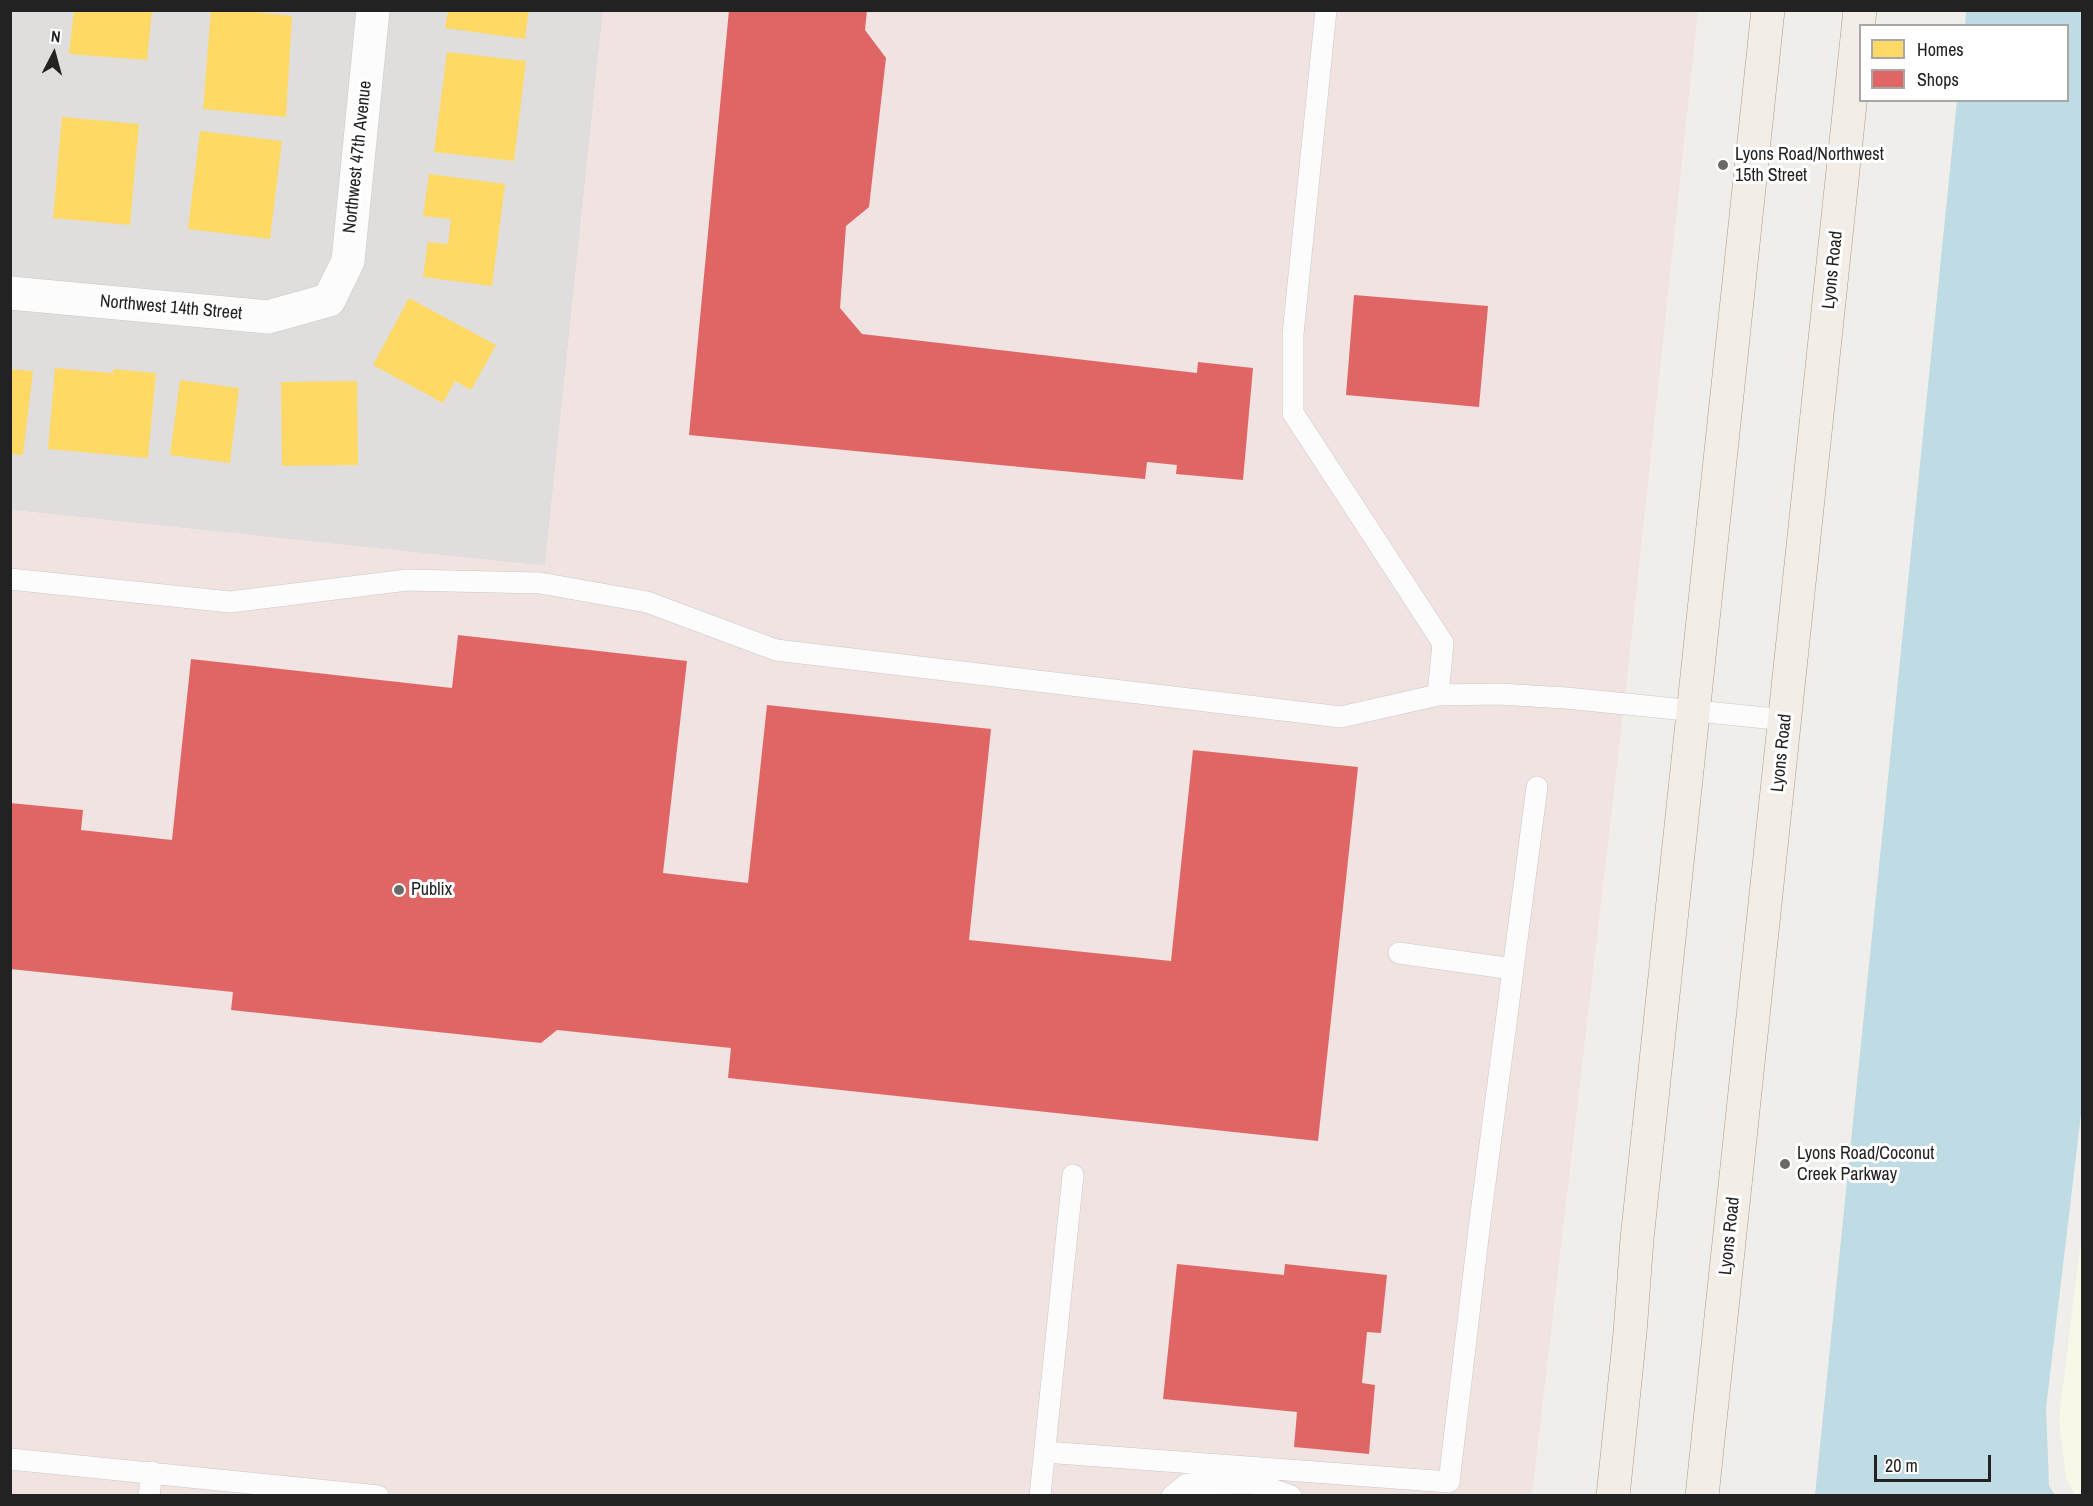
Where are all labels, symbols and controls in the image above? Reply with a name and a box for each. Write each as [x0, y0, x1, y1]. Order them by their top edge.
north arrow [24, 24, 84, 84]
legend [1859, 24, 2069, 102]
text: N [50, 25, 62, 48]
text: Homes [1917, 37, 1964, 62]
text: Shops [1917, 67, 1959, 92]
street label: Northwest 47th Avenue [339, 80, 377, 234]
place label: Lyons Road/Northwest 15th Street [1735, 144, 1884, 186]
marker: Lyons Road/Northwest 15th Street [1716, 158, 1730, 172]
street label: Lyons Road [1818, 230, 1848, 310]
street label: Northwest 14th Street [99, 291, 243, 325]
street label: Lyons Road [1767, 713, 1797, 793]
place label: Publix [411, 879, 452, 901]
marker: Publix [392, 883, 406, 897]
place label: Lyons Road/Coconut Creek Parkway [1797, 1143, 1934, 1186]
marker: Lyons Road/Coconut Creek Parkway [1778, 1157, 1792, 1171]
street label: Lyons Road [1715, 1196, 1745, 1276]
scale bar [1877, 1443, 1994, 1481]
text: 20 m [1885, 1453, 1918, 1478]

